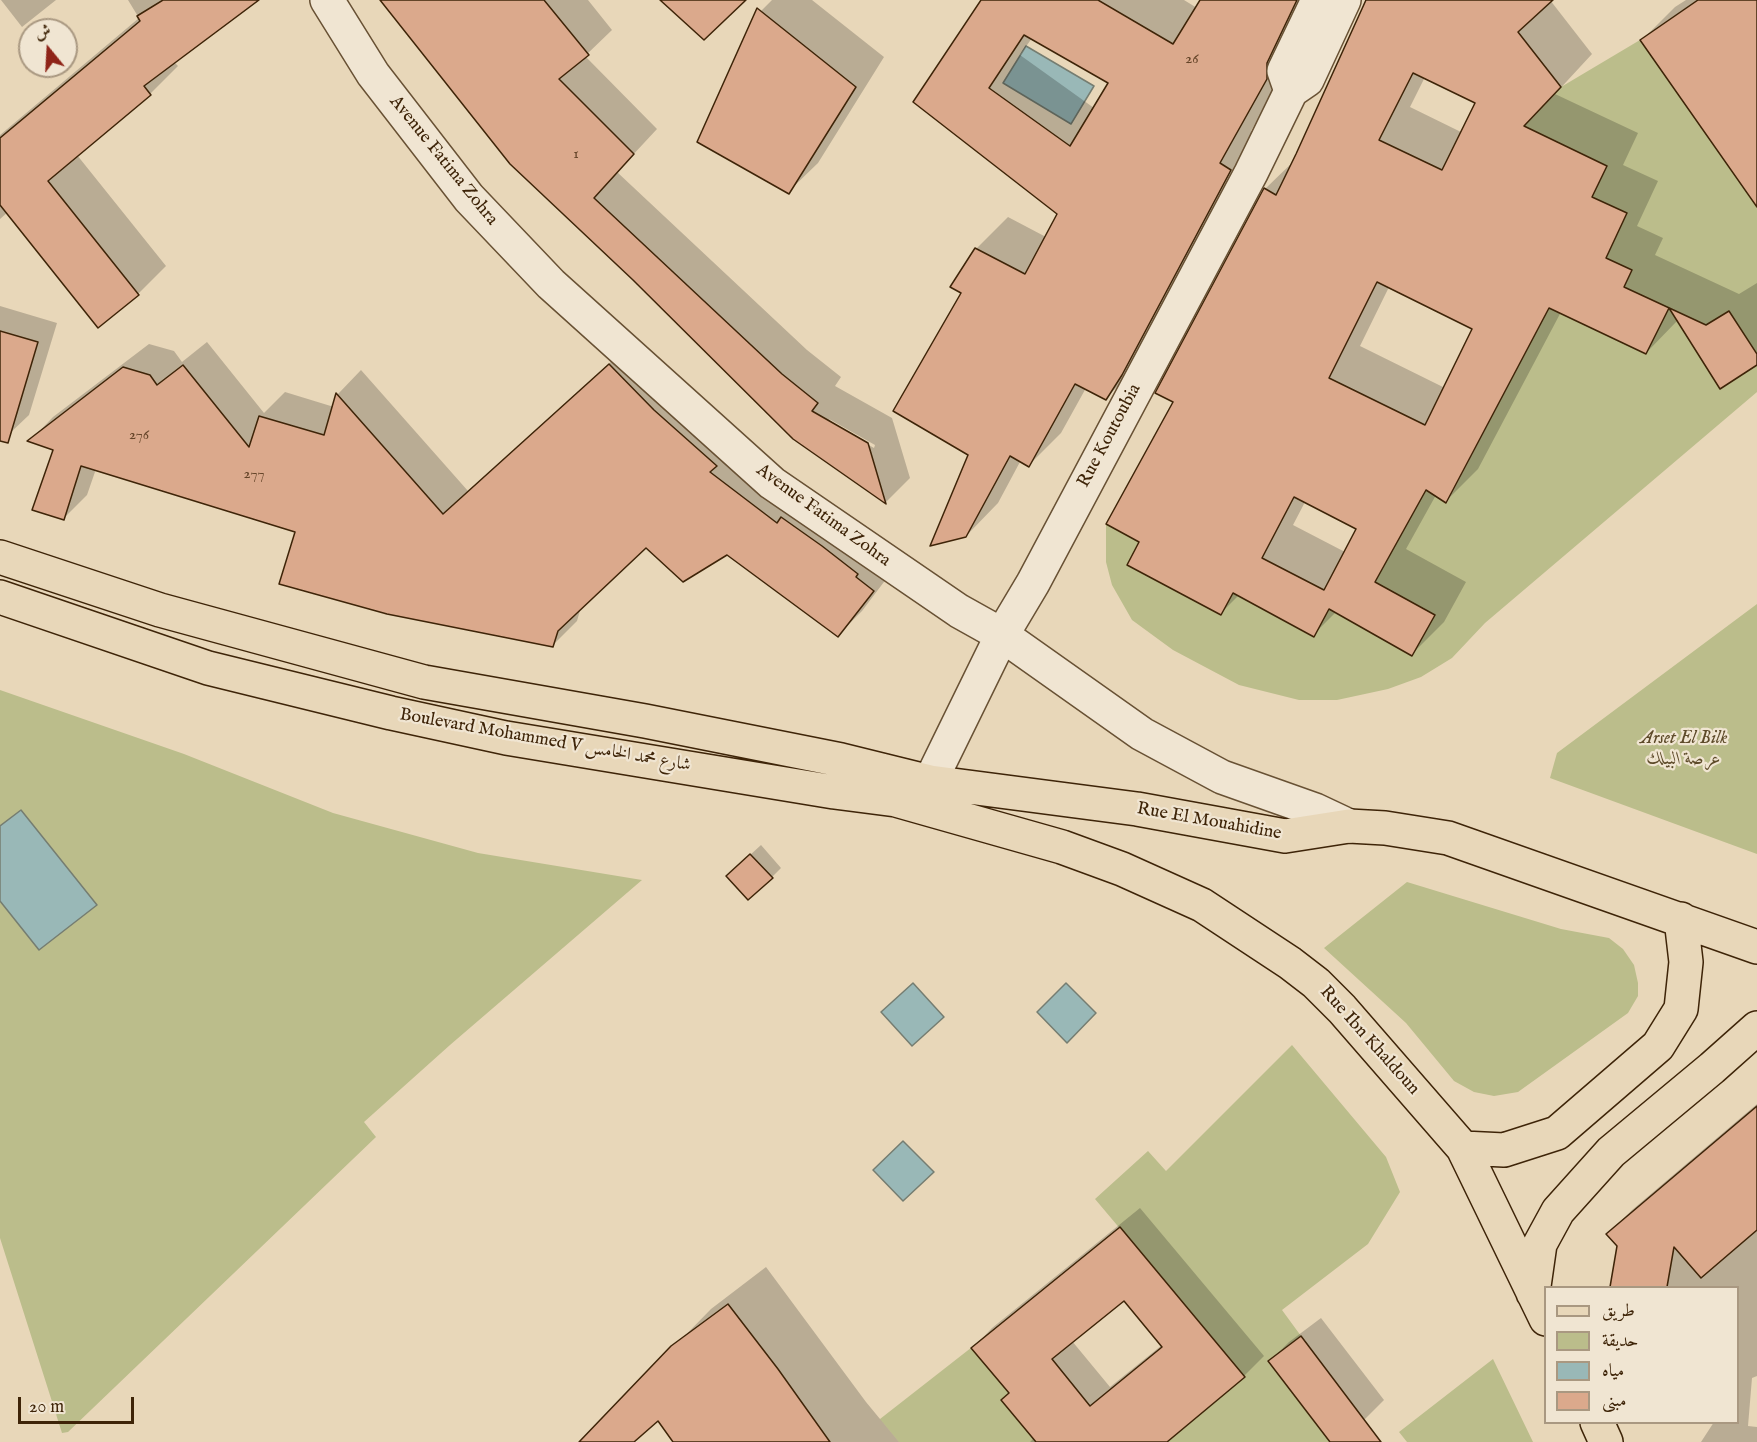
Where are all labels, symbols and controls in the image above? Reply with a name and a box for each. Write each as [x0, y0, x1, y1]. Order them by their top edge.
north arrow [18, 18, 78, 78]
text: ش [32, 21, 54, 45]
house number: 26 [1185, 51, 1199, 69]
street label: Avenue Fatima Zohra [384, 92, 502, 230]
house number: 1 [573, 146, 579, 164]
street label: Rue Koutoubia [1074, 380, 1146, 492]
house number: 276 [129, 427, 149, 445]
street label: Avenue Fatima Zohra [752, 460, 894, 572]
house number: 277 [244, 466, 264, 484]
street label: Boulevard Mohammed V شارع محمد الخامس [398, 705, 692, 777]
park label: Arset El Bilk عرصة البيلك [1640, 728, 1728, 771]
street label: Rue El Mouahidine [1135, 799, 1283, 845]
street label: Rue Ibn Khaldoun [1314, 982, 1424, 1100]
legend [1544, 1286, 1739, 1424]
text: طريق [1602, 1300, 1635, 1323]
text: حديقة [1602, 1330, 1638, 1353]
text: مياه [1602, 1360, 1624, 1383]
scale bar [21, 1385, 136, 1423]
text: مبنى [1602, 1390, 1627, 1413]
text: 20 m [29, 1396, 64, 1419]

